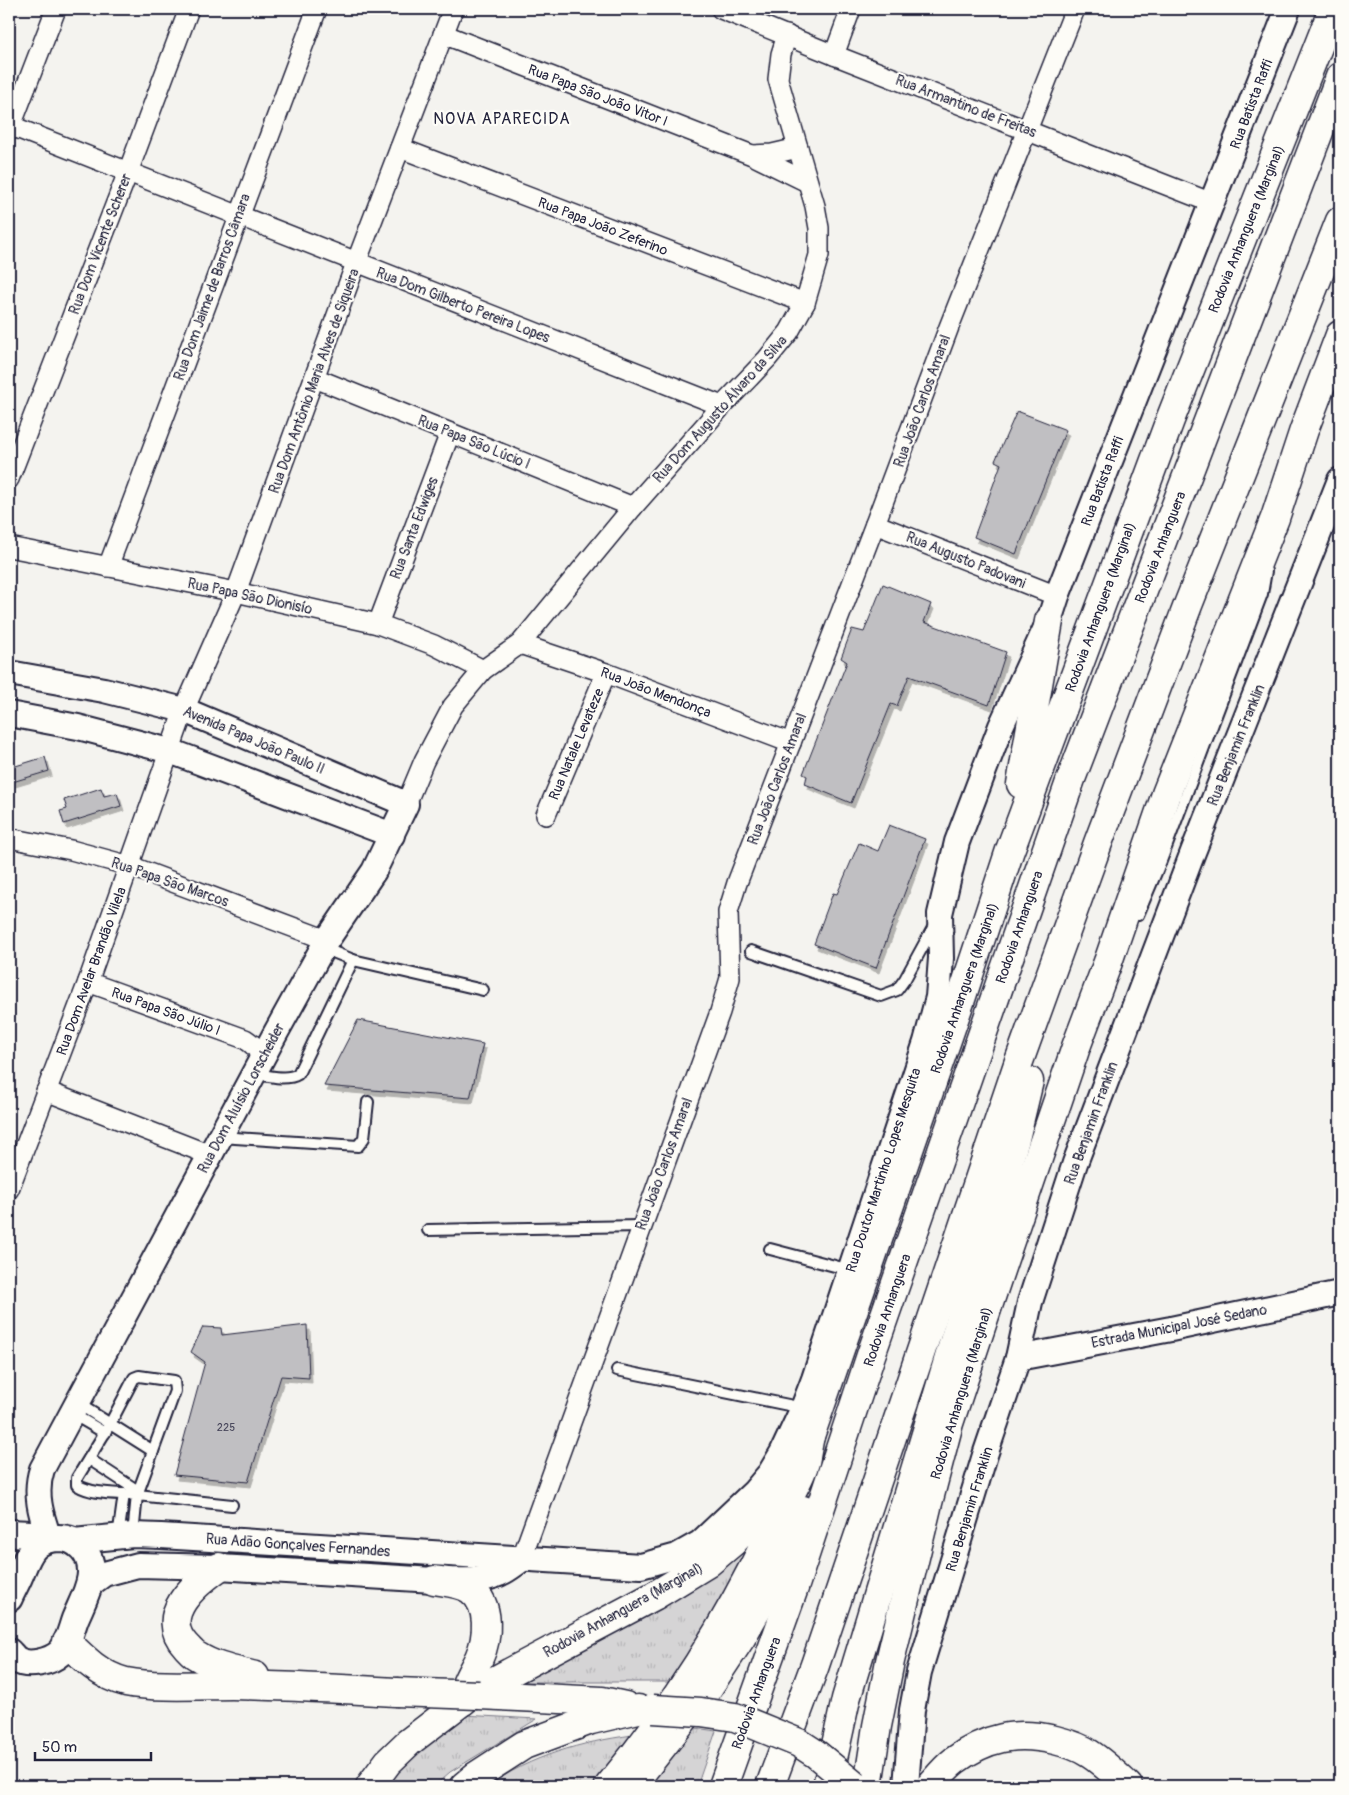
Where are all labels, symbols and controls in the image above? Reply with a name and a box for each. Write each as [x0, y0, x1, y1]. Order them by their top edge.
street label: Rua Batista Raffi [1227, 57, 1276, 151]
street label: Rua Papa São João Vitor I [525, 61, 670, 130]
street label: Rua Armantino de Freitas [893, 72, 1039, 141]
district label: NOVA APARECIDA [433, 109, 571, 129]
street label: Rodovia Anhanguera (Marginal) [1205, 143, 1288, 316]
street label: Rua Dom Vicente Scherer [66, 171, 135, 317]
street label: Rua Dom Jaime de Barros Câmara [171, 192, 254, 383]
street label: Rua Papa João Zeferino [535, 194, 671, 259]
street label: Rua Dom Gilberto Pereira Lopes [374, 264, 553, 347]
street label: Rua Dom Antônio Maria Alves de Siqueira [266, 267, 363, 496]
street label: Rua Dom Augusto Álvaro da Silva [649, 332, 791, 486]
street label: Rua João Carlos Amaral [891, 333, 954, 470]
street label: Rua Papa São Lúcio I [415, 412, 533, 473]
street label: Rua Batista Raffi [1078, 434, 1127, 528]
street label: Rua Santa Edwiges [387, 474, 442, 582]
street label: Rodovia Anhanguera [1131, 489, 1190, 605]
street label: Rodovia Anhanguera (Marginal) [1062, 520, 1139, 694]
street label: Rua Augusto Padovani [904, 529, 1029, 592]
street label: Rua Papa São Dionisío [186, 575, 314, 618]
street label: Rua João Mendonça [598, 664, 713, 721]
street label: Rua Benjamin Franklin [1204, 682, 1269, 808]
street label: Rua Natale Levateze [545, 686, 608, 803]
street label: Avenida Papa João Paulo II [180, 703, 327, 778]
street label: Rua João Carlos Amaral [745, 711, 810, 847]
street label: Rua Papa São Marcos [109, 854, 231, 911]
street label: Rodovia Anhanguera [992, 869, 1047, 986]
street label: Rua Dom Avelar Brandão Vilela [53, 885, 130, 1058]
street label: Rodovia Anhanguera (Marginal) [927, 901, 1002, 1076]
street label: Rua Papa São Júlio I [109, 984, 223, 1039]
street label: Rua Dom Aluísio Lorscheider [195, 1020, 288, 1176]
street label: Rua Benjamin Franklin [1061, 1059, 1122, 1187]
street label: Rua Doutor Martinho Lopes Mesquita [842, 1066, 925, 1274]
street label: Rua João Carlos Amaral [633, 1096, 696, 1233]
street label: Rodovia Anhanguera [860, 1252, 915, 1369]
street label: Estrada Municipal José Sedano [1090, 1301, 1269, 1352]
street label: Rodovia Anhanguera (Marginal) [927, 1305, 996, 1481]
house number: 225 [217, 1421, 235, 1434]
street label: Rua Benjamin Franklin [942, 1445, 997, 1574]
street label: Rua Adão Gonçalves Fernandes [205, 1531, 391, 1560]
street label: Rodovia Anhanguera (Marginal) [541, 1560, 706, 1661]
street label: Rodovia Anhanguera [728, 1635, 785, 1752]
scale bar [35, 1730, 151, 1762]
text: 50 m [42, 1738, 77, 1757]

